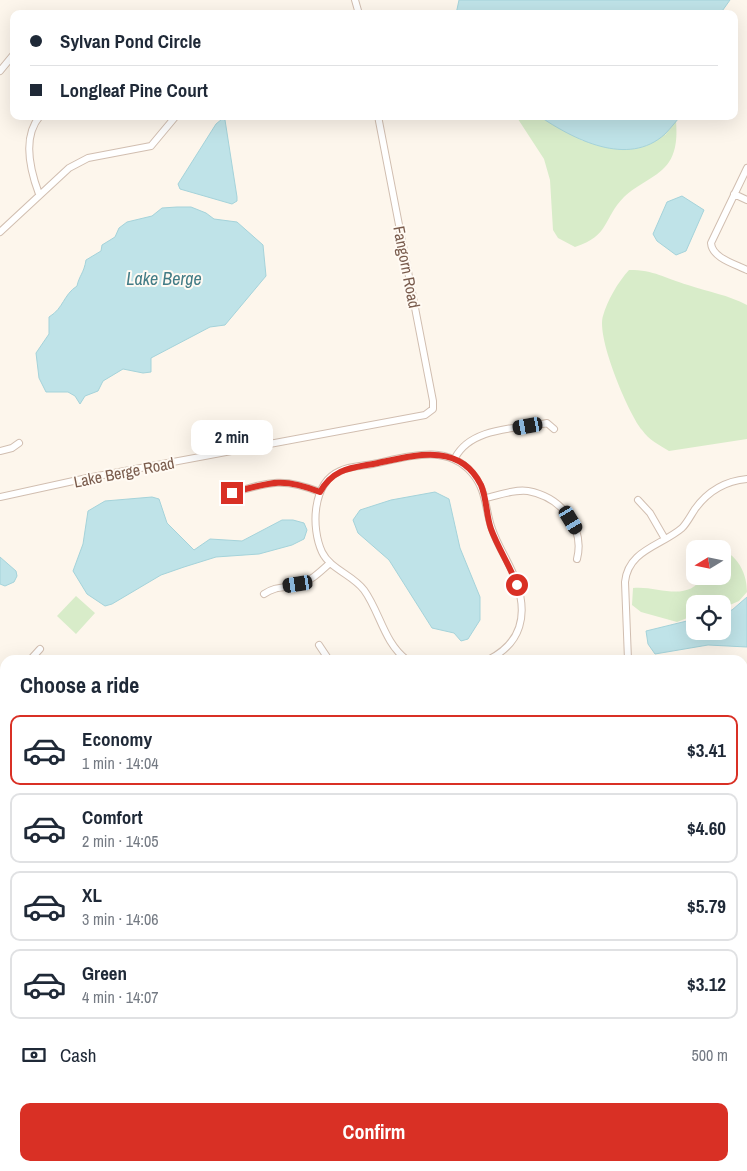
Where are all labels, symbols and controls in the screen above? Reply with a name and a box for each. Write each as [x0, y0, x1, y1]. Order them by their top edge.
text: Sylvan Pond Circle [60, 28, 201, 54]
text: Longleaf Pine Court [60, 77, 208, 103]
street label: Fangorn Road [388, 224, 426, 310]
water label: Lake Berge [126, 266, 202, 291]
car [511, 416, 544, 436]
callout: 2 min [191, 420, 273, 456]
text: 2 min [215, 426, 249, 448]
street label: Lake Berge Road [72, 451, 176, 493]
route end [221, 482, 243, 504]
car [556, 503, 585, 537]
north arrow [686, 540, 731, 585]
map controls [686, 540, 731, 640]
car [282, 574, 313, 594]
route start [506, 574, 528, 596]
button: locate [686, 595, 731, 640]
text: Choose a ride [20, 670, 139, 700]
text: Economy [82, 726, 152, 752]
icon: car [22, 728, 67, 773]
text: $3.41 [687, 737, 726, 763]
text: 1 min · 14:04 [82, 752, 159, 774]
text: Comfort [82, 804, 143, 830]
icon: car [22, 806, 67, 851]
text: $4.60 [687, 815, 726, 841]
text: 2 min · 14:05 [82, 830, 159, 852]
text: XL [82, 882, 102, 908]
icon: car [22, 884, 67, 929]
text: $5.79 [687, 893, 726, 919]
text: 3 min · 14:06 [82, 908, 159, 930]
text: Green [82, 960, 127, 986]
icon: car [22, 962, 67, 1007]
text: $3.12 [687, 971, 726, 997]
text: 4 min · 14:07 [82, 986, 159, 1008]
icon: cash [20, 1041, 48, 1069]
text: Cash [60, 1042, 96, 1068]
text: 500 m [692, 1044, 728, 1066]
button: Confirm [20, 1103, 728, 1161]

